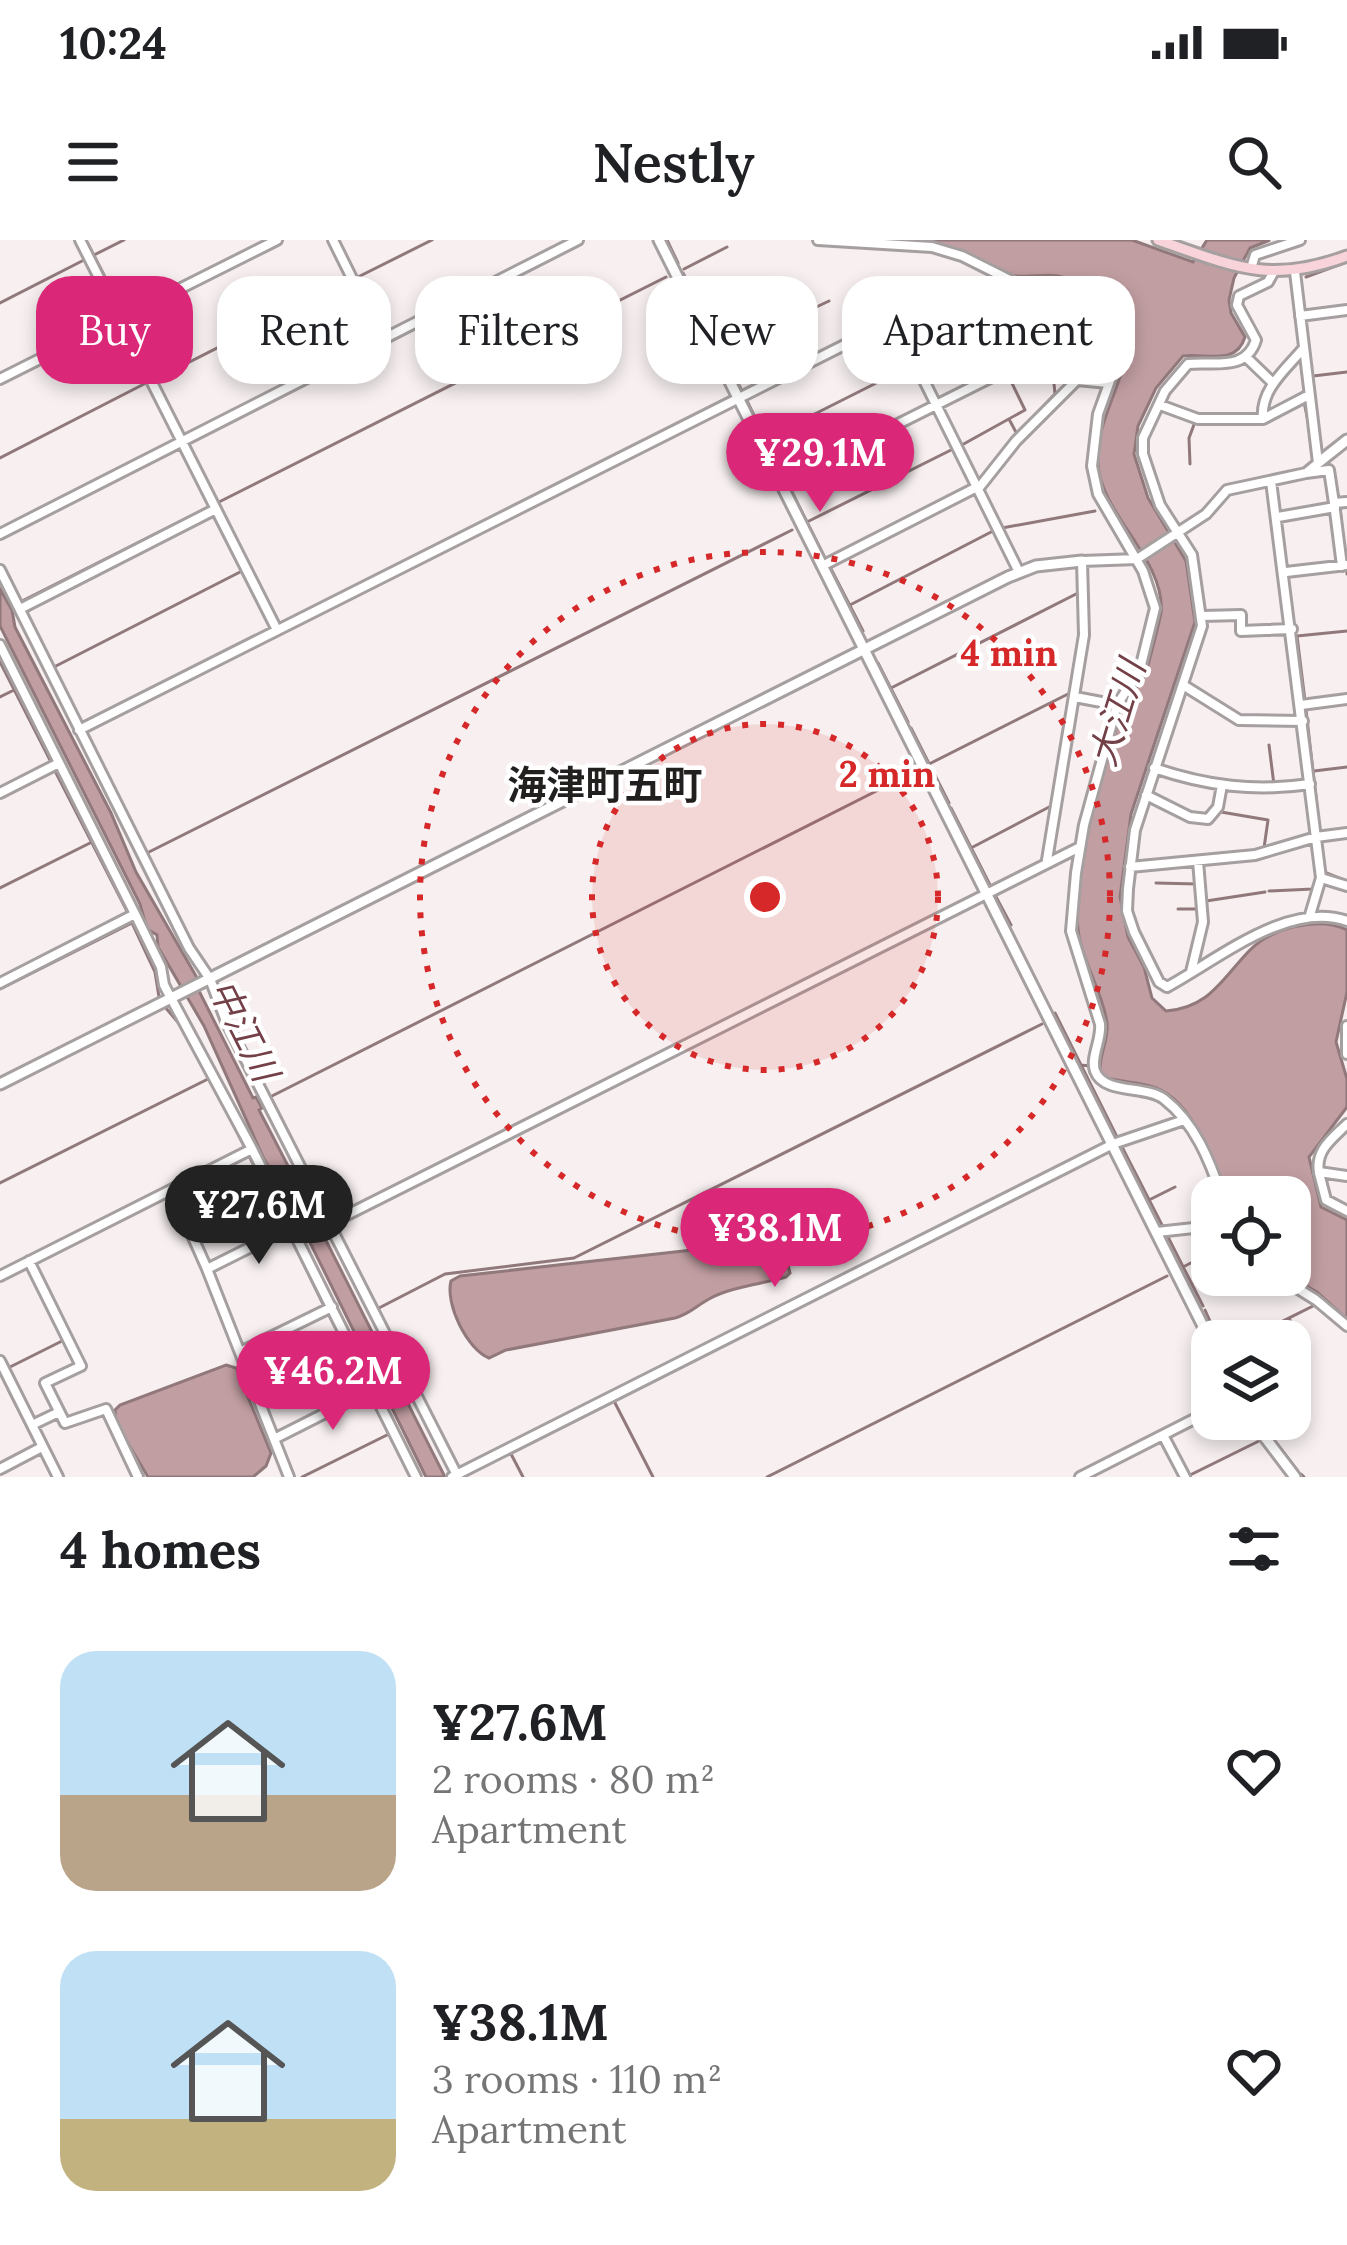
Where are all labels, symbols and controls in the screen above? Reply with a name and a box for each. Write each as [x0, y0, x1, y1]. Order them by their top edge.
text: 10:24 [60, 14, 167, 71]
text: Nestly [592, 128, 755, 197]
icon: menu [60, 129, 126, 195]
icon: search [1221, 129, 1287, 195]
chip: Buy [36, 276, 193, 384]
chip: Rent [217, 276, 391, 384]
chip: Filters [415, 276, 622, 384]
chip: New [646, 276, 818, 384]
chip: Apartment [842, 276, 1135, 384]
pin: ¥29.1M [722, 413, 918, 515]
text: ¥29.1M [753, 427, 887, 477]
text: 4 min [960, 630, 1058, 676]
water label: 大江川 [1079, 651, 1156, 771]
text: 2 min [839, 751, 935, 797]
district label: 海津町五町 [507, 760, 703, 810]
centre of rings [744, 876, 786, 918]
water label: 中江川 [199, 971, 291, 1092]
pin: ¥27.6M [161, 1165, 357, 1267]
map controls [1191, 1176, 1311, 1440]
button: locate [1191, 1176, 1311, 1296]
text: ¥27.6M [192, 1179, 326, 1229]
pin: ¥38.1M [677, 1188, 873, 1290]
text: ¥38.1M [707, 1202, 843, 1252]
button: layers [1191, 1320, 1311, 1440]
pin: ¥46.2M [235, 1331, 431, 1433]
text: ¥46.2M [263, 1345, 403, 1395]
icon: filters [1221, 1516, 1287, 1582]
text: 4 homes [60, 1517, 261, 1582]
text: ¥27.6M [432, 1689, 608, 1754]
icon: home [156, 1699, 300, 1843]
icon: heart [1221, 1738, 1287, 1804]
text: 2 rooms · 80 m² [432, 1754, 715, 1804]
text: Apartment [432, 1804, 627, 1854]
text: ¥38.1M [432, 1989, 609, 2054]
icon: home [156, 1999, 300, 2143]
icon: heart [1221, 2038, 1287, 2104]
text: 3 rooms · 110 m² [432, 2054, 722, 2104]
text: Apartment [432, 2104, 627, 2154]

